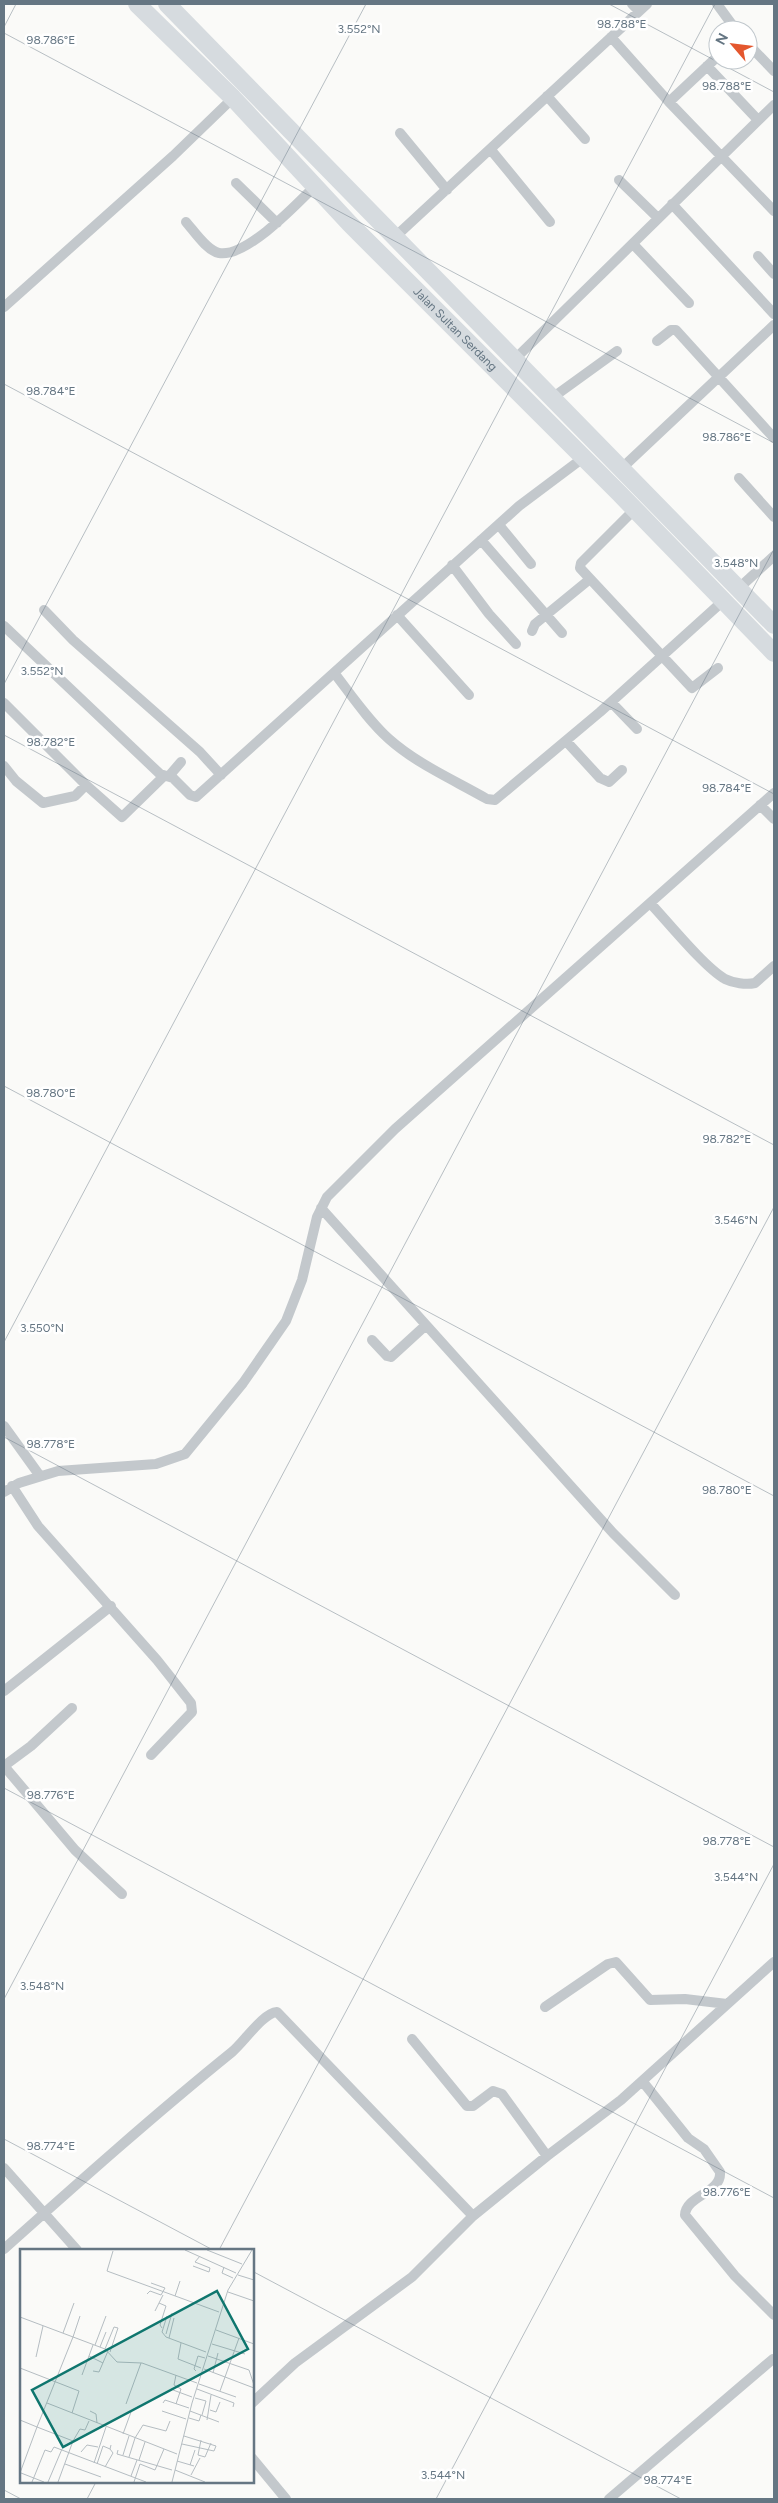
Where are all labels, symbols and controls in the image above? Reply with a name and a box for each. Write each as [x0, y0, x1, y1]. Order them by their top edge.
text: 98.788°E [597, 17, 647, 31]
north arrow [708, 20, 758, 70]
text: 3.552°N [337, 22, 381, 36]
text: N [712, 30, 732, 48]
text: 98.786°E [27, 33, 75, 47]
text: 98.788°E [702, 79, 752, 93]
street label: Jalan Sultan Serdang [410, 284, 500, 374]
text: 98.784°E [26, 384, 76, 398]
text: 98.786°E [703, 430, 751, 444]
text: 3.548°N [714, 556, 758, 570]
text: 3.552°N [20, 664, 64, 678]
text: 98.782°E [27, 735, 75, 749]
text: 98.784°E [702, 781, 752, 795]
text: 98.780°E [26, 1086, 76, 1100]
text: 98.782°E [703, 1132, 751, 1146]
text: 3.546°N [714, 1213, 758, 1227]
text: 3.550°N [20, 1321, 64, 1335]
text: 98.778°E [27, 1437, 75, 1451]
text: 98.780°E [702, 1483, 752, 1497]
text: 98.776°E [27, 1788, 75, 1802]
text: 98.778°E [703, 1834, 751, 1848]
text: 3.544°N [714, 1870, 758, 1884]
text: 3.548°N [20, 1979, 64, 1993]
text: 98.774°E [27, 2139, 75, 2153]
text: 98.776°E [703, 2185, 751, 2199]
inset map [20, 2249, 254, 2483]
text: 3.544°N [421, 2468, 465, 2482]
text: 98.774°E [644, 2473, 692, 2487]

